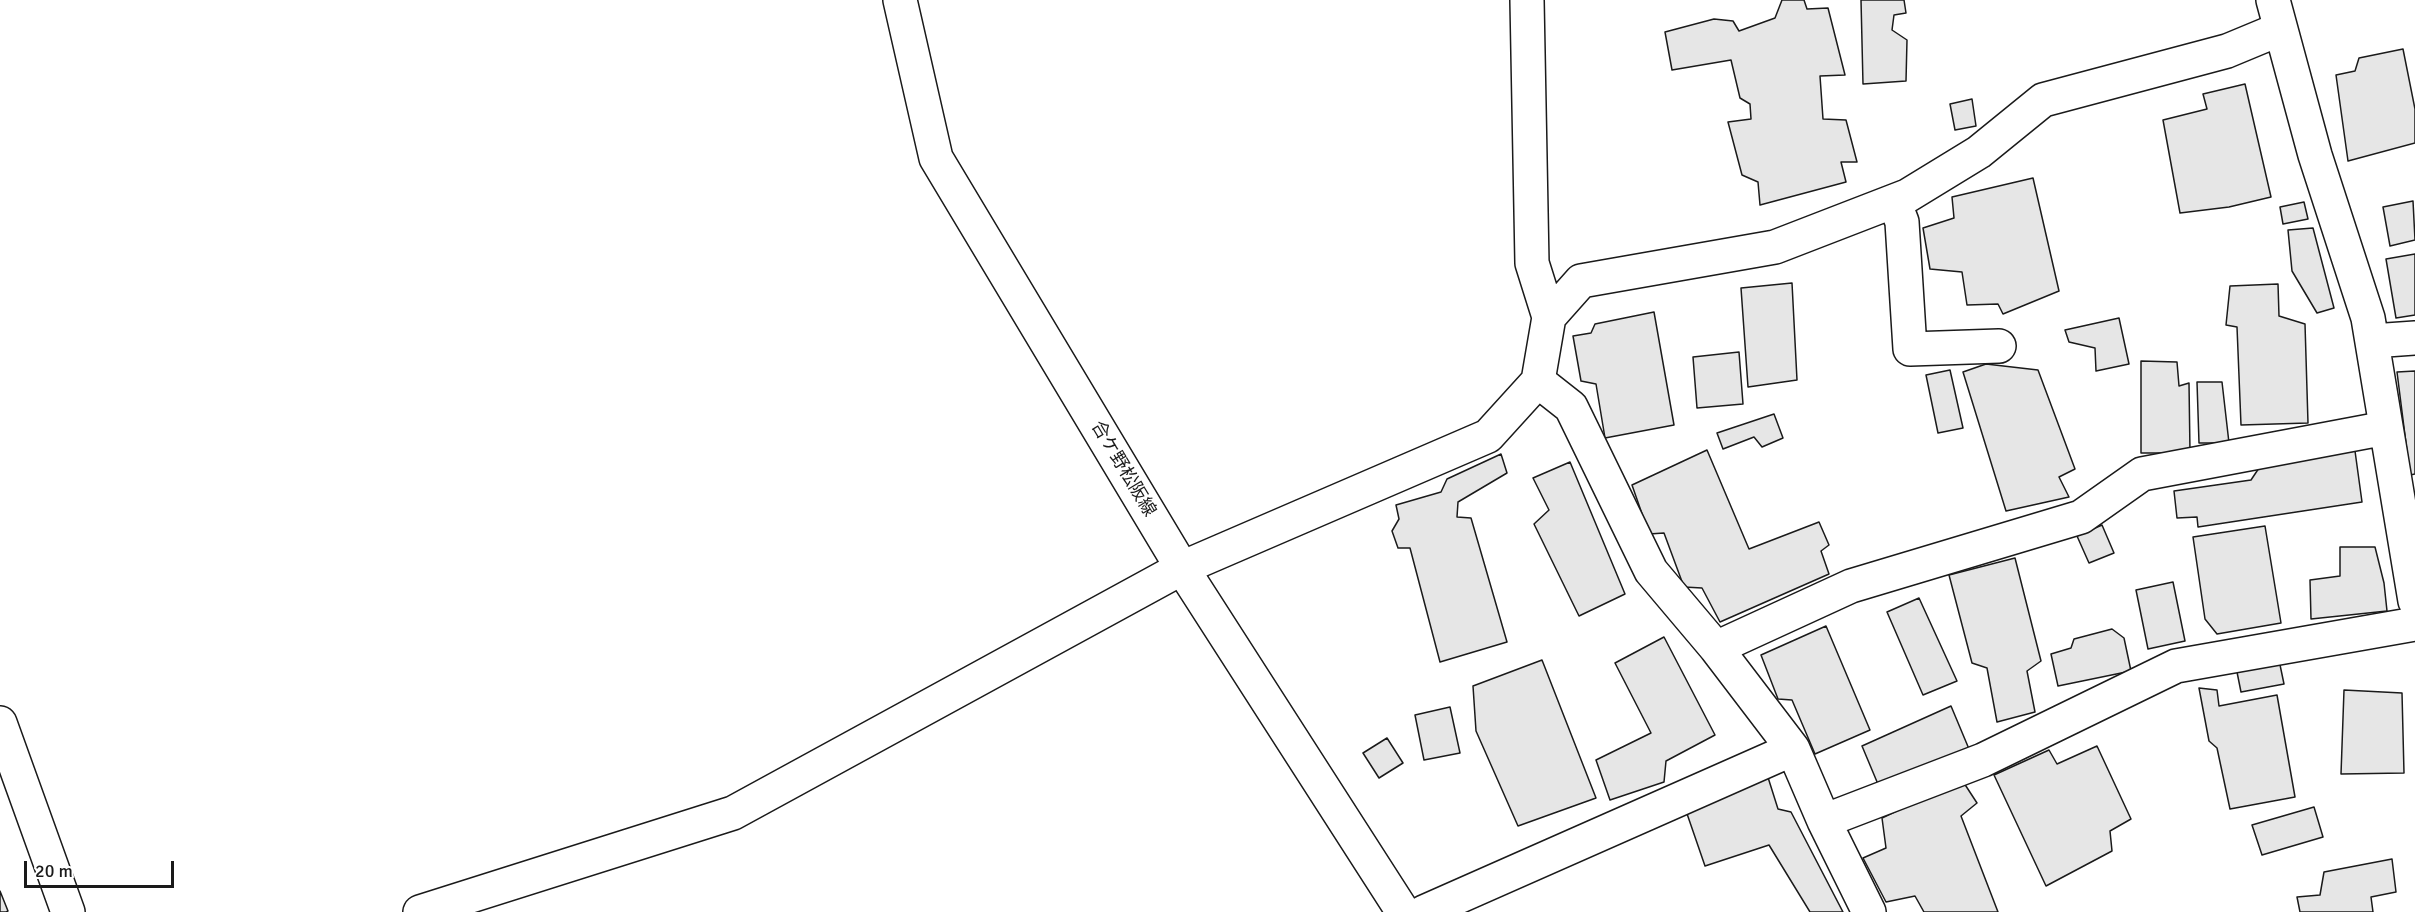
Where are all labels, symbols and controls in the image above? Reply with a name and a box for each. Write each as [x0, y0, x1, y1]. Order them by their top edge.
street label: 合ケ野松阪線 [1086, 417, 1160, 521]
scale bar [27, 849, 177, 887]
text: 20 m [35, 860, 73, 882]

